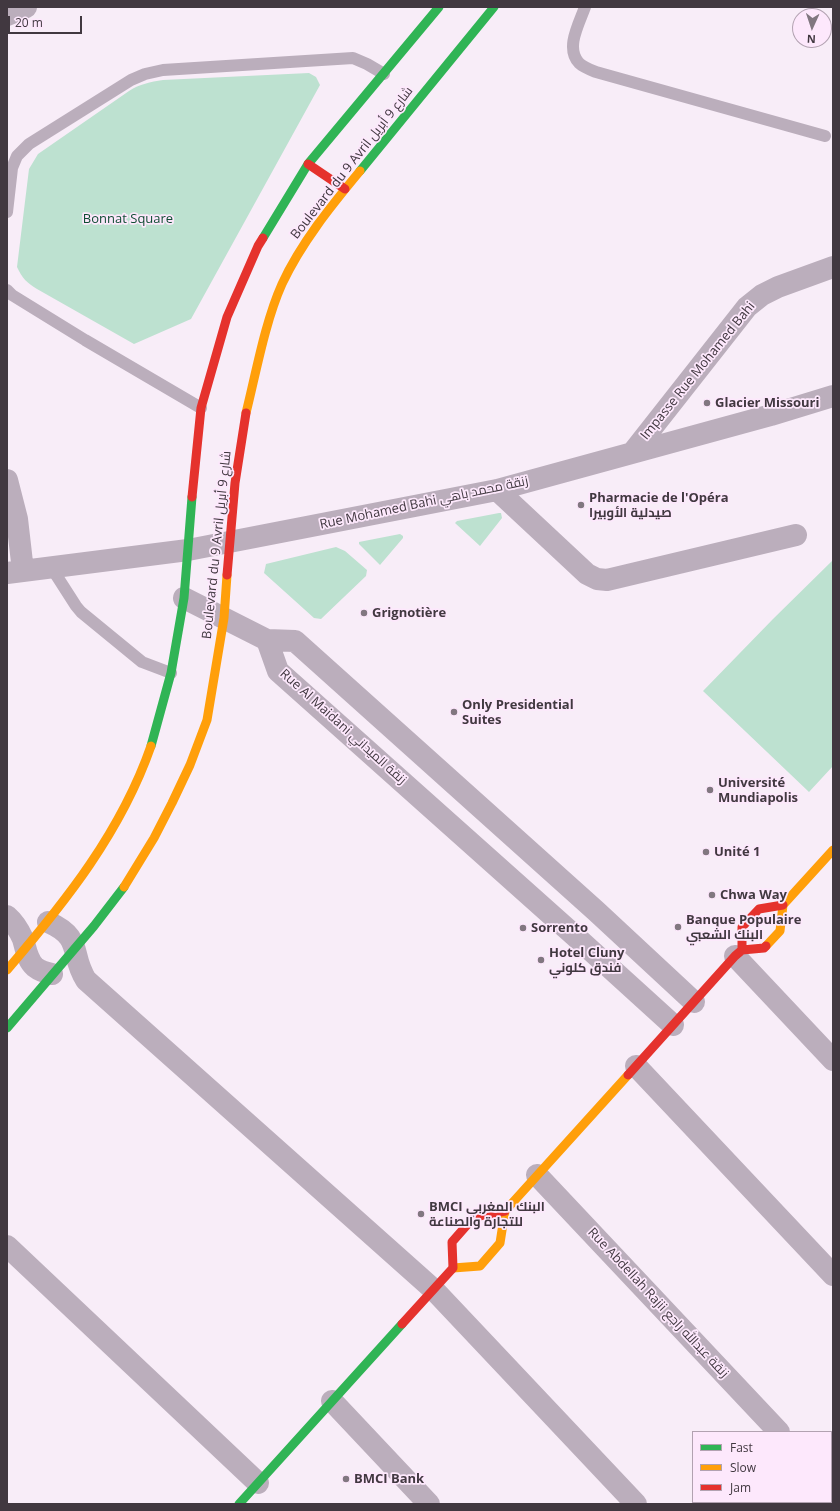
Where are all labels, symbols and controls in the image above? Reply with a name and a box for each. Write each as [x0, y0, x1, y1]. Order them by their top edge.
scale bar [10, 8, 84, 34]
north arrow [792, 8, 832, 48]
text: 20 m [15, 14, 43, 31]
text: N [807, 32, 816, 47]
street label: Boulevard du 9 Avril شارع 9 أبريل [288, 84, 416, 242]
park label: Bonnat Square [83, 211, 173, 227]
street label: Impasse Rue Mohamed Bahi [638, 299, 758, 443]
place label: Glacier Missouri [715, 395, 819, 411]
marker: Glacier Missouri [702, 398, 712, 408]
street label: Boulevard du 9 Avril شارع 9 أبريل [199, 450, 235, 640]
street label: Rue Mohamed Bahi زنقة محمد باهي [318, 473, 530, 533]
place label: Pharmacie de l'Opéra صيدلية الأوبيرا [589, 490, 729, 521]
marker: Pharmacie de l'Opéra صيدلية الأوبيرا [576, 500, 586, 510]
place label: Grignotière [372, 605, 446, 621]
marker: Grignotière [359, 608, 369, 618]
street label: Rue Al Maidani زنقة الميداني [277, 666, 409, 788]
place label: Only Presidential Suites [462, 697, 574, 728]
marker: Only Presidential Suites [449, 707, 459, 717]
place label: Université Mundiapolis [718, 775, 798, 806]
marker: Université Mundiapolis [705, 785, 715, 795]
place label: Unité 1 [714, 844, 760, 860]
marker: Unité 1 [701, 847, 711, 857]
place label: Chwa Way [720, 887, 787, 903]
marker: Chwa Way [707, 890, 717, 900]
place label: Banque Populaire البنك الشعبي [686, 912, 801, 943]
place label: Sorrento [531, 920, 588, 936]
marker: Banque Populaire البنك الشعبي [673, 922, 683, 932]
marker: Sorrento [518, 923, 528, 933]
place label: Hotel Cluny فندق كلوني [549, 945, 624, 976]
marker: Hotel Cluny فندق كلوني [536, 955, 546, 965]
place label: BMCI البنك المغربي للتجارة والصناعة [429, 1199, 545, 1230]
marker: BMCI البنك المغربي للتجارة والصناعة [416, 1209, 426, 1219]
street label: Rue Abdellah Rajii زنقة عبدالله راجع [584, 1225, 732, 1381]
legend [692, 1431, 832, 1503]
text: Fast [730, 1439, 753, 1456]
text: Slow [730, 1459, 756, 1476]
place label: BMCI Bank [354, 1471, 424, 1487]
marker: BMCI Bank [341, 1474, 351, 1484]
text: Jam [730, 1479, 751, 1496]

